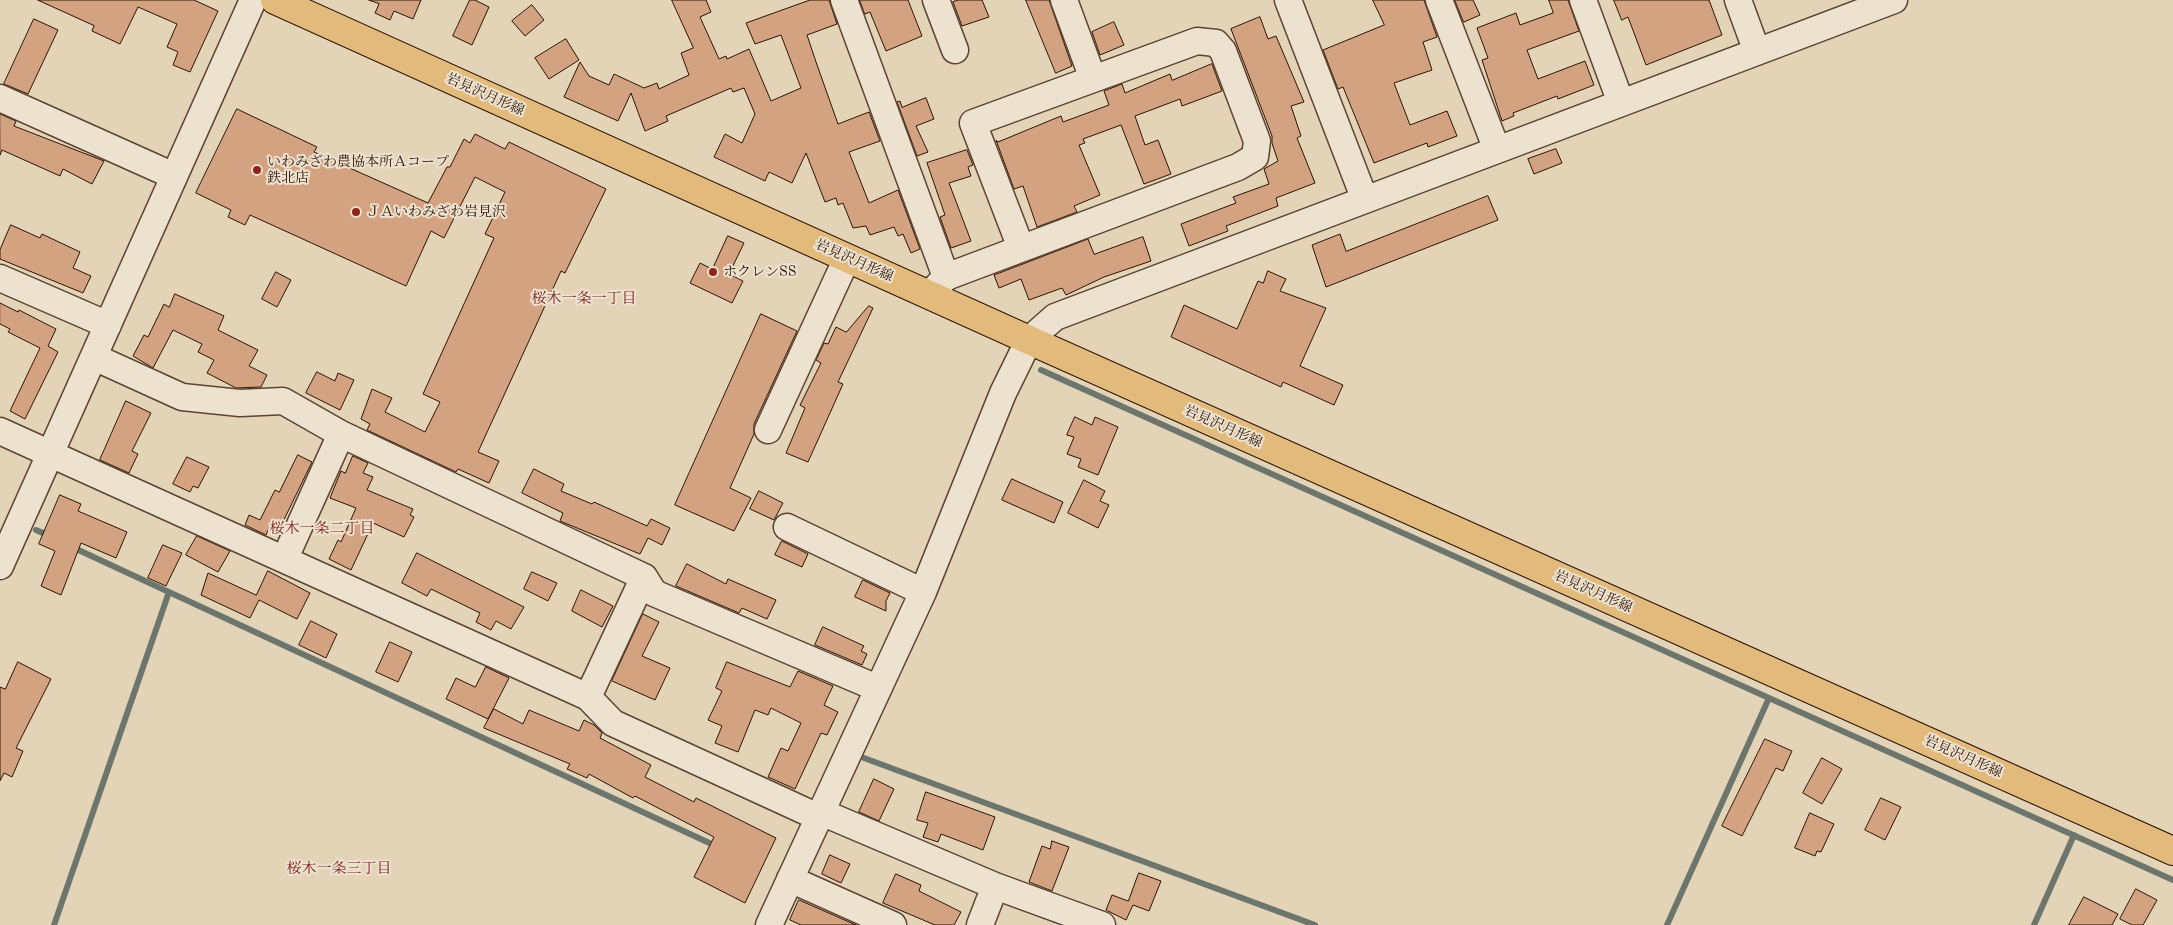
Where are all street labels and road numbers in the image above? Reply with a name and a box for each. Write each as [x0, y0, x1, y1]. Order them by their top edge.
street label: 岩見沢月形線 [443, 70, 527, 120]
street label: 岩見沢月形線 [812, 236, 896, 286]
street label: 岩見沢月形線 [1181, 402, 1265, 452]
street label: 岩見沢月形線 [1551, 567, 1635, 617]
street label: 岩見沢月形線 [1921, 732, 2005, 782]

